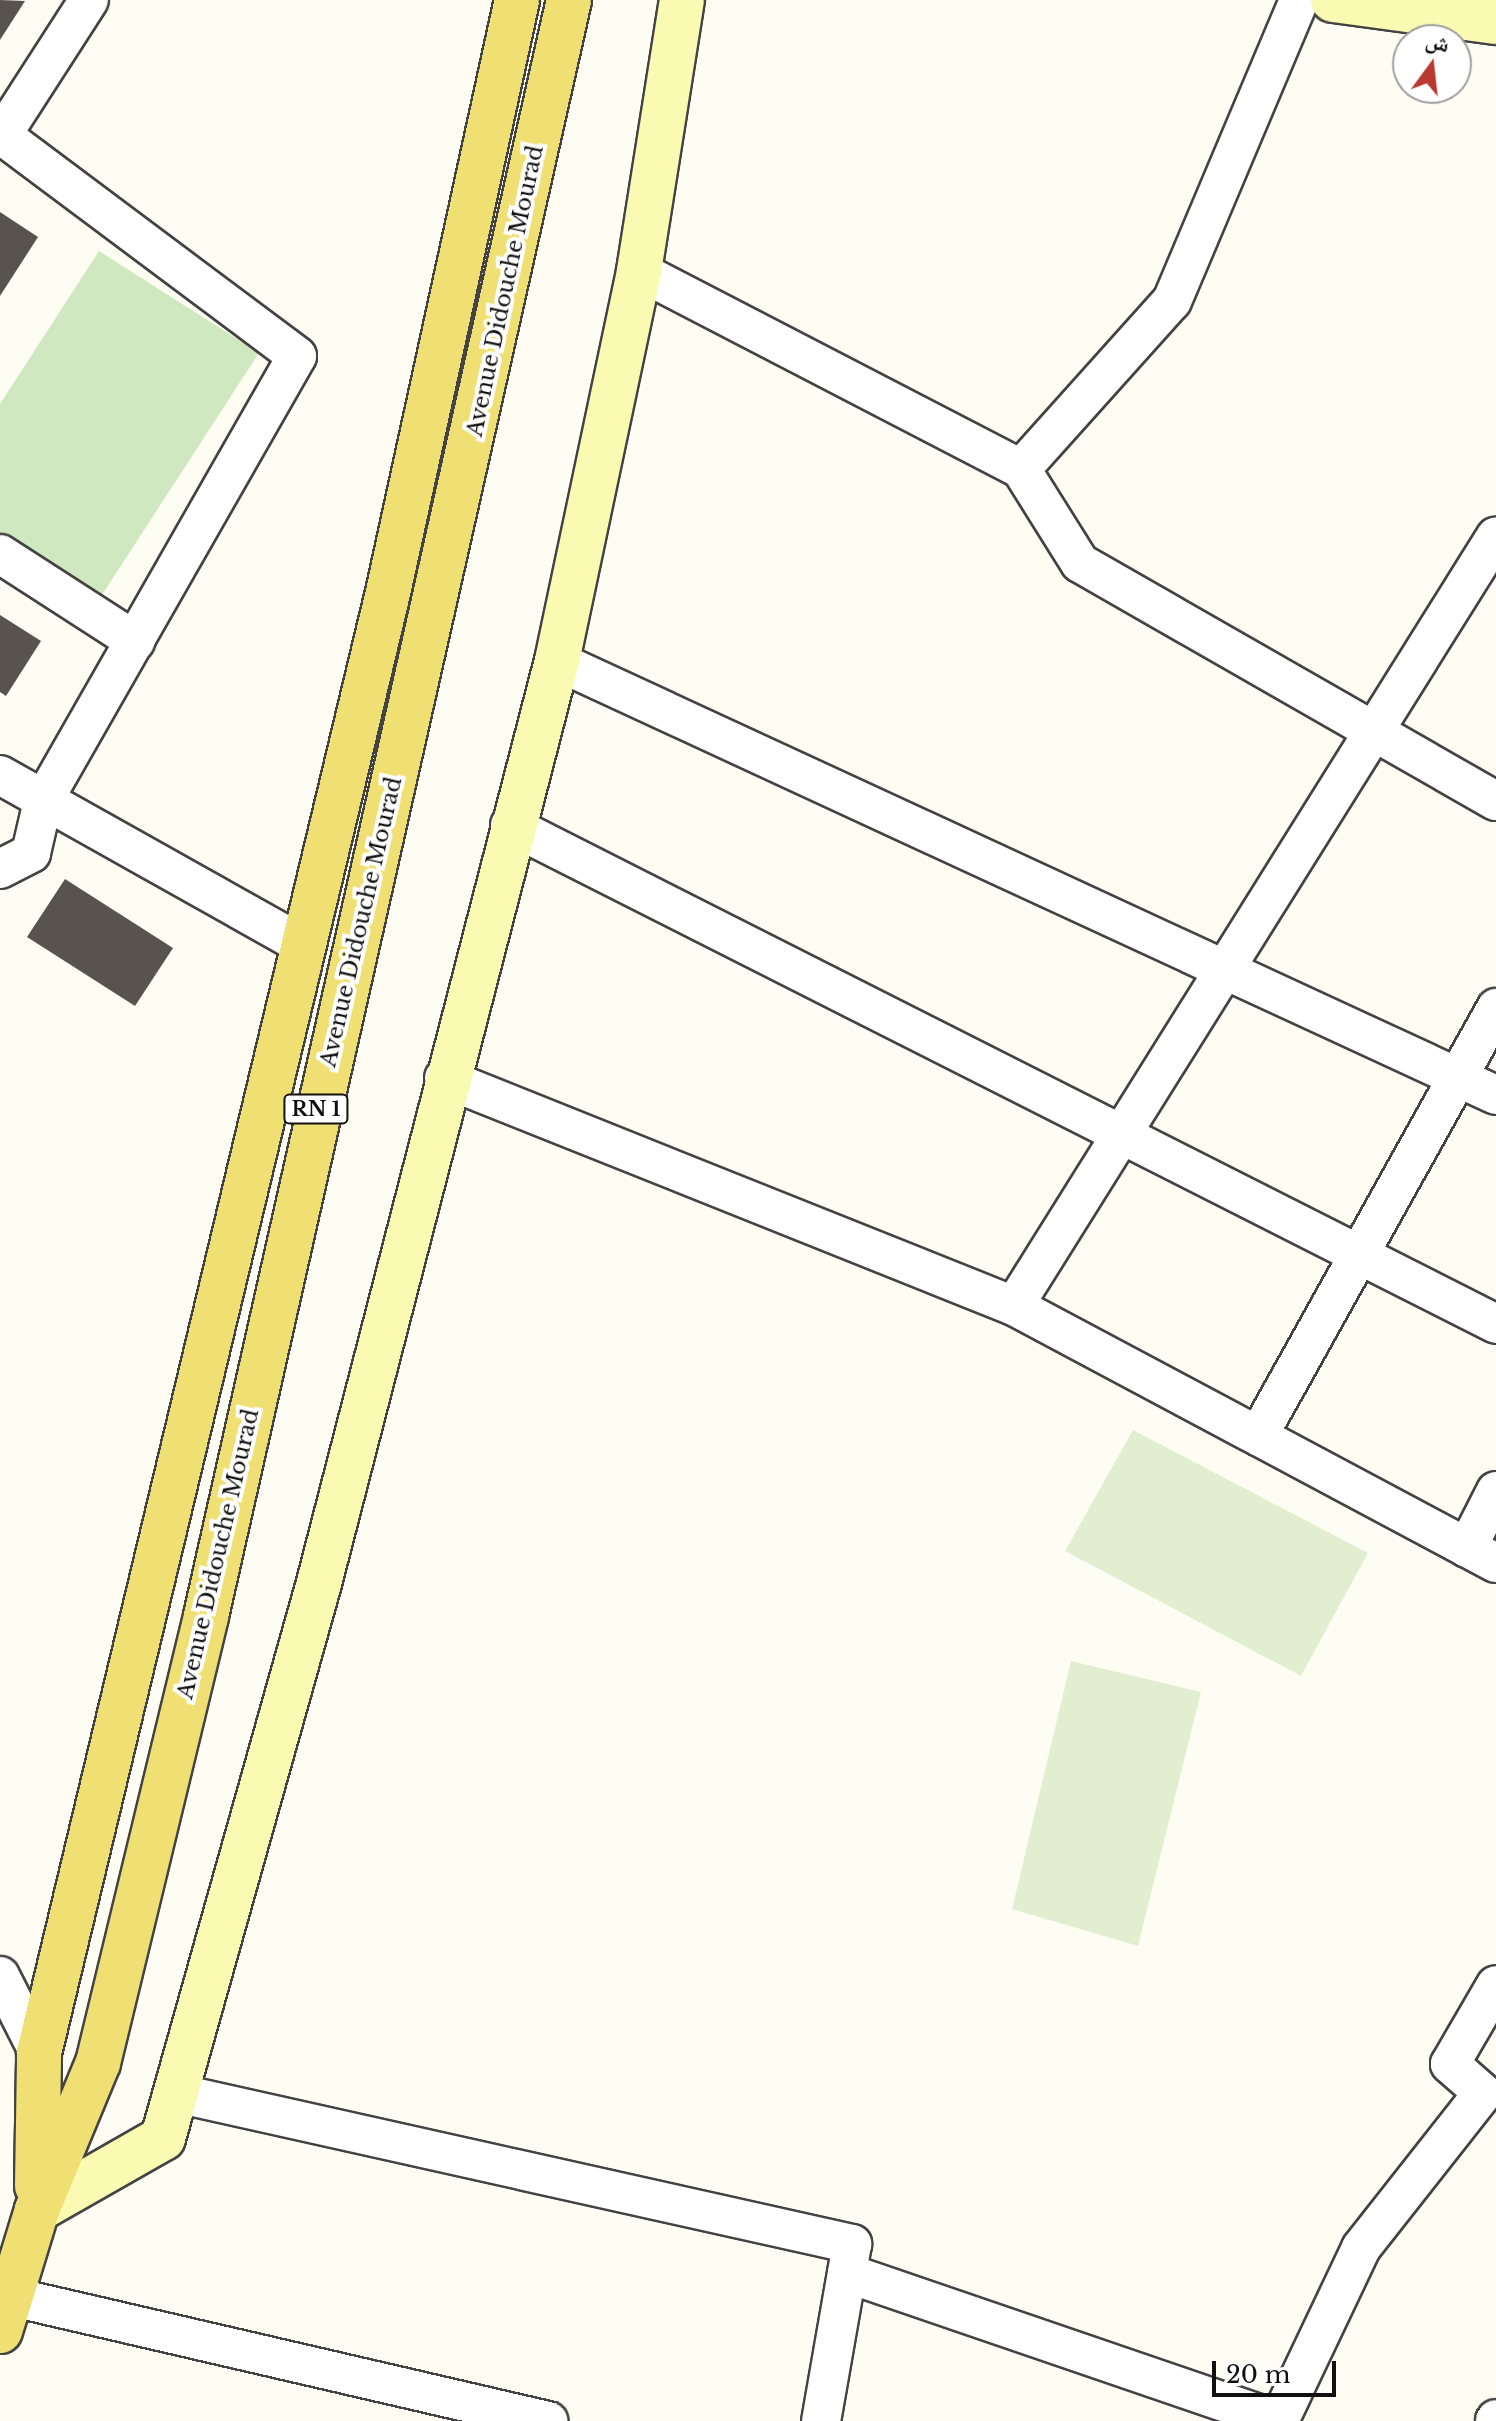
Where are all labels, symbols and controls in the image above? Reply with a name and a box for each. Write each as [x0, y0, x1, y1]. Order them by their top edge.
north arrow [1392, 24, 1472, 104]
text: ش [1423, 26, 1453, 58]
street label: Avenue Didouche Mourad [461, 143, 549, 439]
street label: Avenue Didouche Mourad [315, 774, 407, 1070]
road number: RN 1 [282, 1093, 350, 1125]
street label: Avenue Didouche Mourad [172, 1406, 264, 1702]
scale bar [1216, 2345, 1340, 2395]
text: 20 m [1226, 2360, 1291, 2389]

